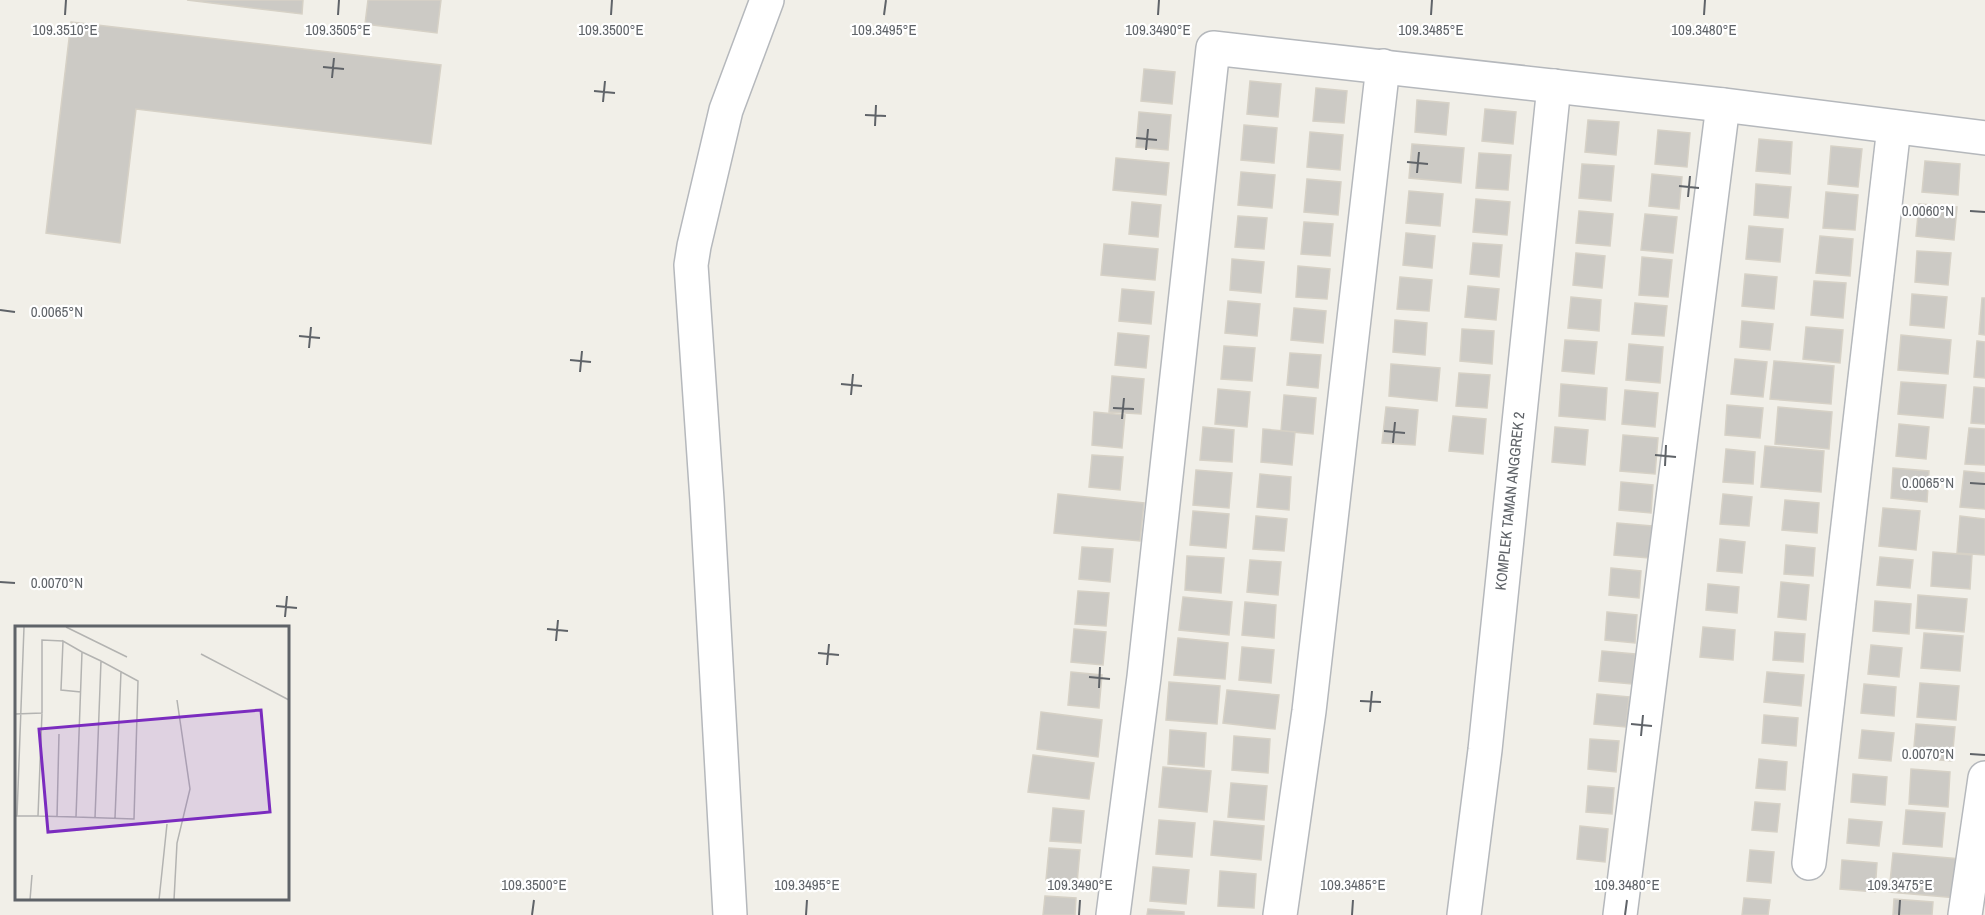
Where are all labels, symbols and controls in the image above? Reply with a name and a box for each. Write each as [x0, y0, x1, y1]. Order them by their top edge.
text: 109.3510°E [32, 19, 98, 40]
text: 109.3505°E [305, 19, 371, 40]
text: 109.3500°E [578, 19, 644, 40]
text: 109.3495°E [851, 19, 917, 40]
text: 109.3490°E [1125, 19, 1191, 40]
text: 109.3485°E [1398, 19, 1464, 40]
text: 109.3480°E [1671, 19, 1737, 40]
text: 0.0060°N [1902, 200, 1954, 221]
text: 0.0065°N [31, 301, 83, 322]
street label: KOMPLEK TAMAN ANGGREK 2 [1490, 411, 1529, 591]
text: 0.0065°N [1902, 472, 1954, 493]
text: 0.0070°N [31, 572, 83, 593]
inset map [15, 626, 290, 900]
text: 0.0070°N [1902, 743, 1954, 764]
text: 109.3500°E [501, 874, 567, 895]
text: 109.3495°E [774, 874, 840, 895]
text: 109.3490°E [1047, 874, 1113, 895]
text: 109.3485°E [1320, 874, 1386, 895]
text: 109.3480°E [1594, 874, 1660, 895]
text: 109.3475°E [1867, 874, 1933, 895]

